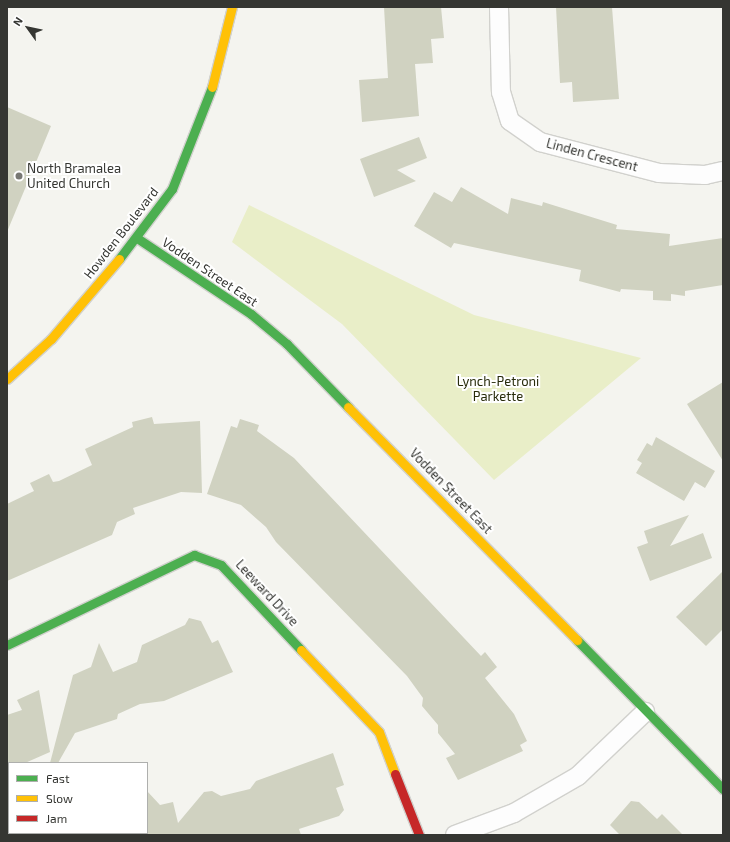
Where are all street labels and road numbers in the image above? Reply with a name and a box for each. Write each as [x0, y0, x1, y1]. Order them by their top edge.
street label: Linden Crescent [545, 135, 639, 175]
street label: Howden Boulevard [80, 184, 162, 282]
street label: Vodden Street East [159, 234, 261, 310]
street label: Vodden Street East [406, 445, 496, 537]
street label: Leeward Drive [232, 557, 302, 629]

